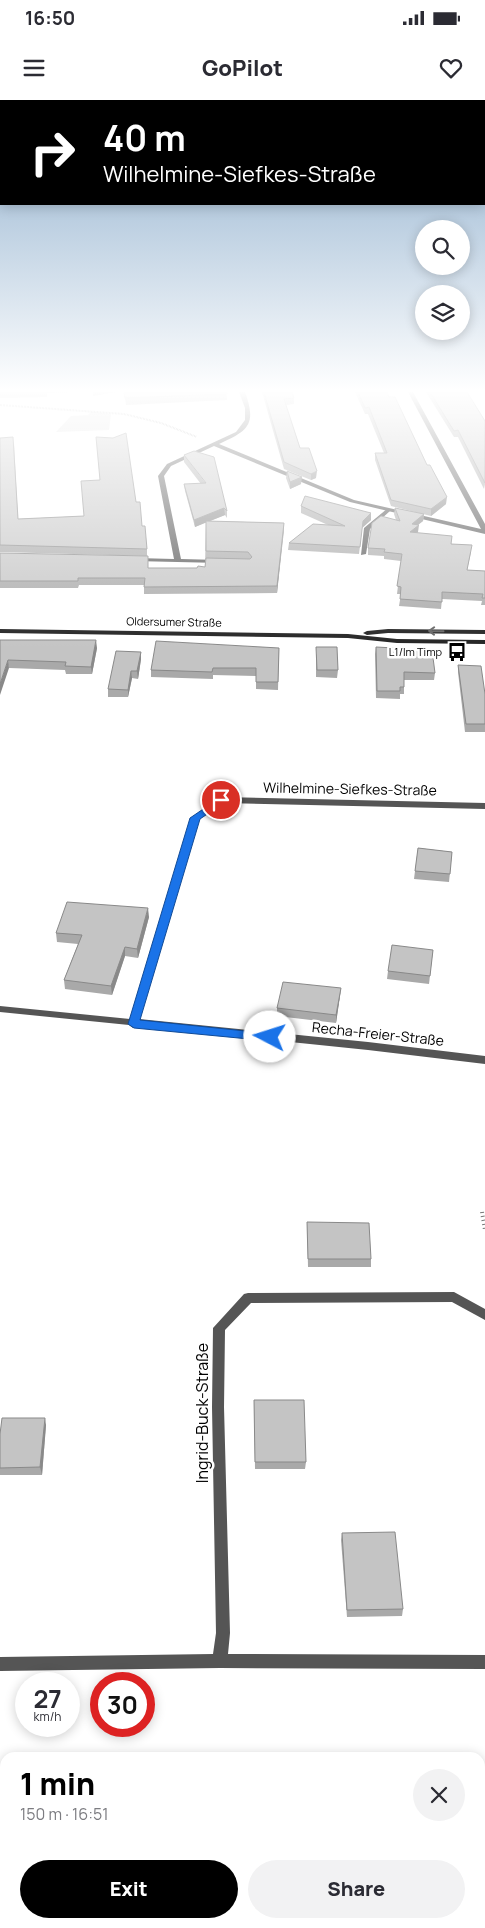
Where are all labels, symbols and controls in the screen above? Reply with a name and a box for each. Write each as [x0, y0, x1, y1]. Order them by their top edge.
text: 16:50 [25, 5, 75, 31]
text: GoPilot [202, 53, 283, 83]
icon: menu [20, 54, 48, 82]
icon: heart [437, 54, 465, 82]
text: 40 m [103, 114, 186, 162]
icon: right [20, 120, 85, 185]
text: Wilhelmine-Siefkes-Straße [103, 159, 376, 189]
map controls [415, 220, 470, 340]
button: search [415, 220, 470, 275]
button: layers [415, 285, 470, 340]
street label: Oldersumer Straße [126, 613, 222, 630]
one-way arrow [429, 626, 445, 636]
bus stop icon: L1/Im Timp [446, 641, 468, 663]
place label: L1/Im Timp [389, 644, 442, 659]
street label: Wilhelmine-Siefkes-Straße [263, 777, 437, 800]
pin [200, 779, 242, 821]
icon: arrive [207, 786, 235, 814]
position arrow [243, 1010, 295, 1062]
street label: Recha-Freier-Straße [311, 1017, 445, 1050]
street label: Ingrid-Buck-Straße [191, 1343, 213, 1483]
speed limit sign: 30 [90, 1672, 155, 1737]
text: 27 [33, 1681, 62, 1716]
text: km/h [34, 1708, 61, 1725]
text: 1 min [20, 1763, 95, 1804]
button: close [413, 1769, 465, 1821]
text: 150 m · 16:51 [20, 1803, 108, 1825]
button: Exit [20, 1860, 238, 1918]
button: Share [248, 1860, 465, 1918]

